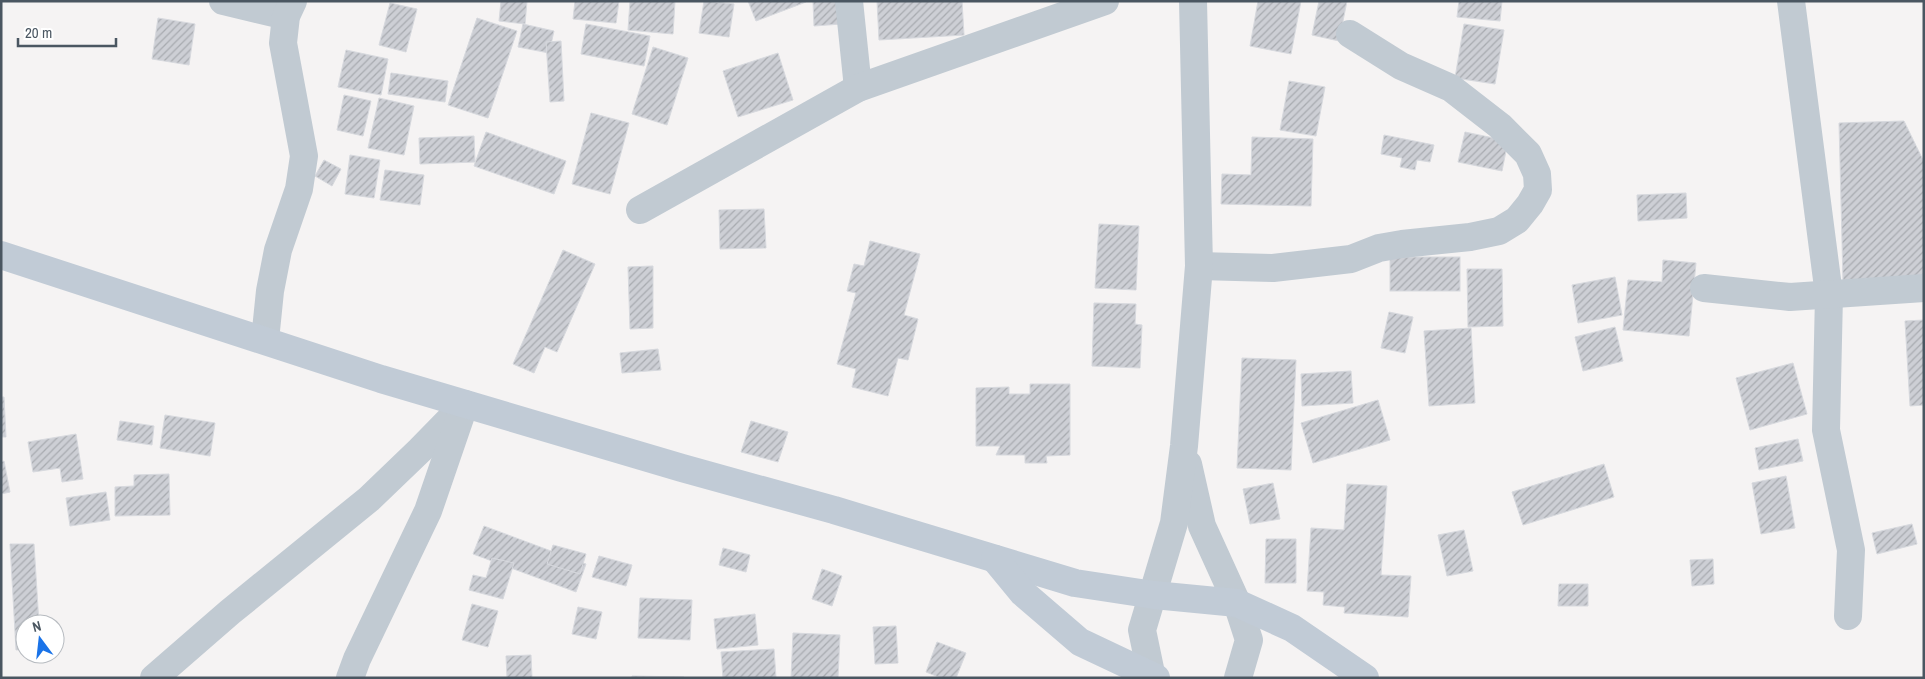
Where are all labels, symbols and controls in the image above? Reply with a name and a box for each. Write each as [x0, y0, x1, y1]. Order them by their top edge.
scale bar [18, 15, 115, 47]
text: 20 m [25, 22, 52, 43]
north arrow [15, 614, 65, 664]
text: N [30, 617, 43, 636]

